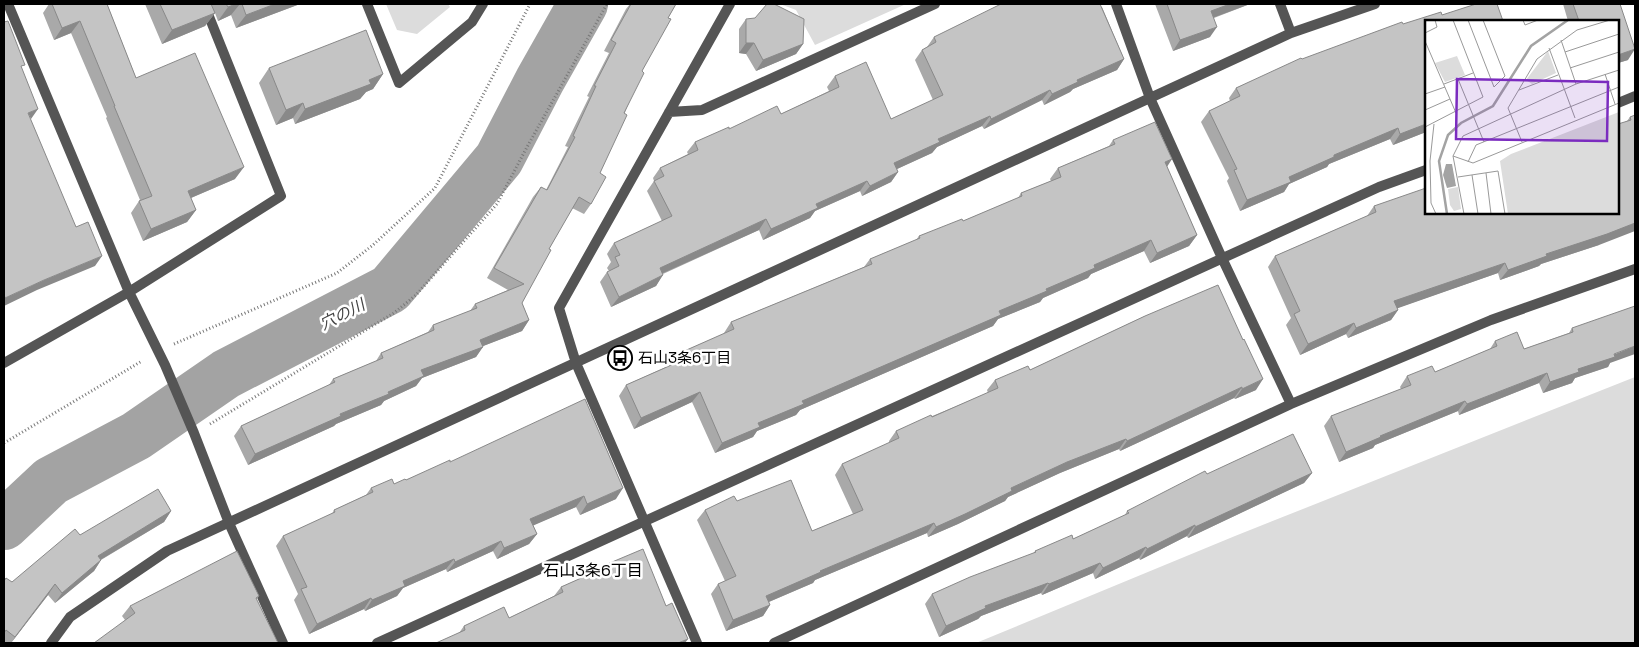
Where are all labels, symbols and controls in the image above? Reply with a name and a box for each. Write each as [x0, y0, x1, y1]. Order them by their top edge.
inset map [1425, 20, 1619, 214]
water label: 穴の川 [316, 293, 370, 335]
bus stop icon: 石山3条6丁目 [607, 345, 633, 371]
place label: 石山3条6丁目 [638, 348, 731, 367]
district label: 石山3条6丁目 [543, 560, 643, 581]

